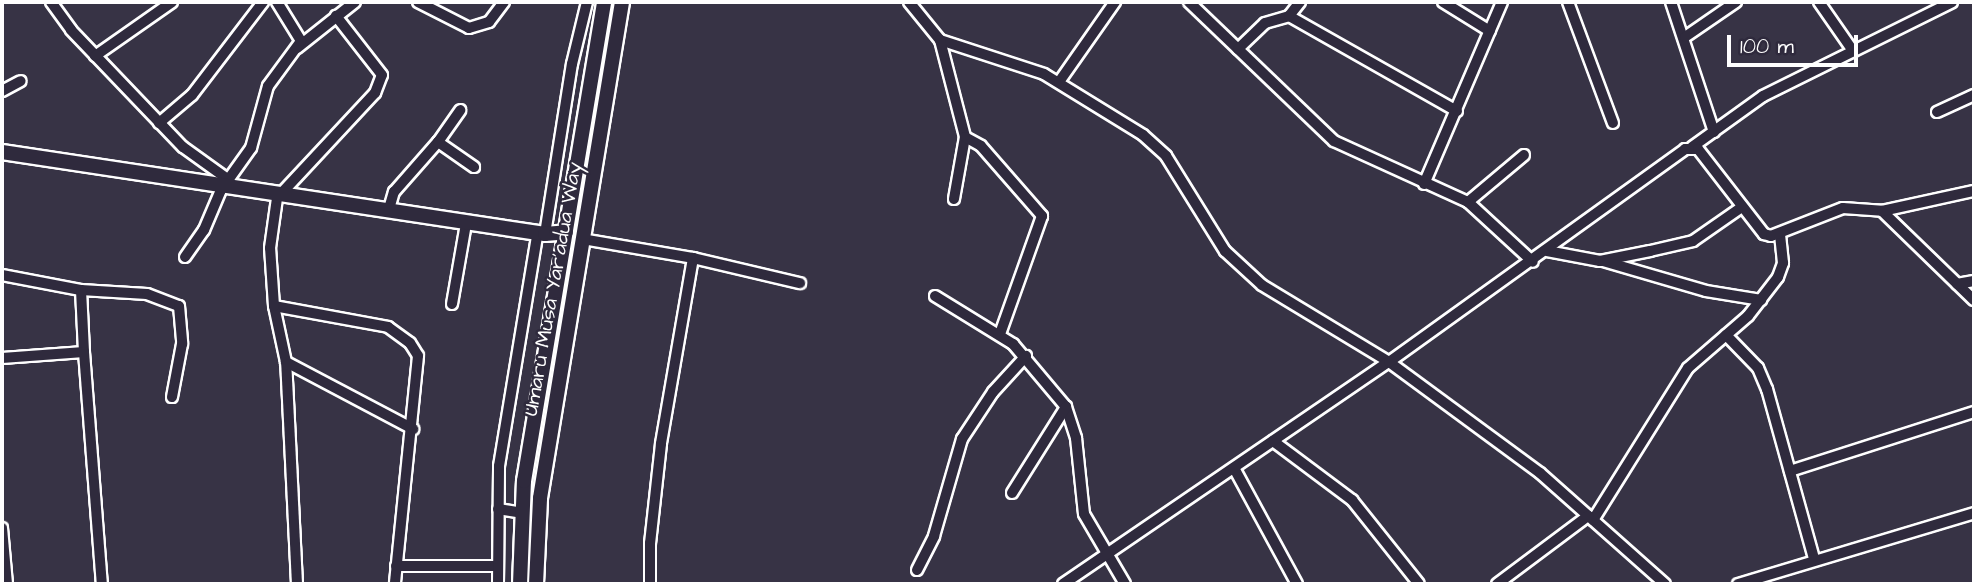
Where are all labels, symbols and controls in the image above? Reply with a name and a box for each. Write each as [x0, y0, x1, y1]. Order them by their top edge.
scale bar [1731, 21, 1862, 65]
text: 100 m [1740, 32, 1794, 61]
street label: Umaru Musa Yar'adua Way [518, 160, 588, 418]

